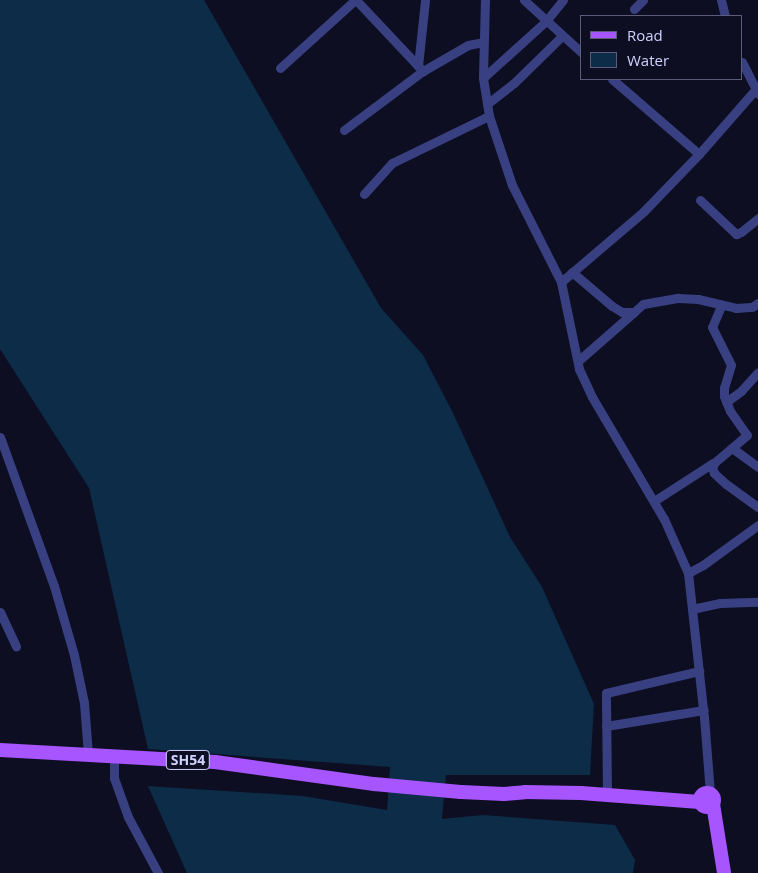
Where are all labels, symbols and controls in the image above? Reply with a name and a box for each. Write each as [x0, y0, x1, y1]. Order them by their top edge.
legend [580, 15, 743, 80]
text: Road [627, 25, 663, 45]
text: Water [627, 50, 669, 70]
road number: SH54 [166, 748, 210, 772]

